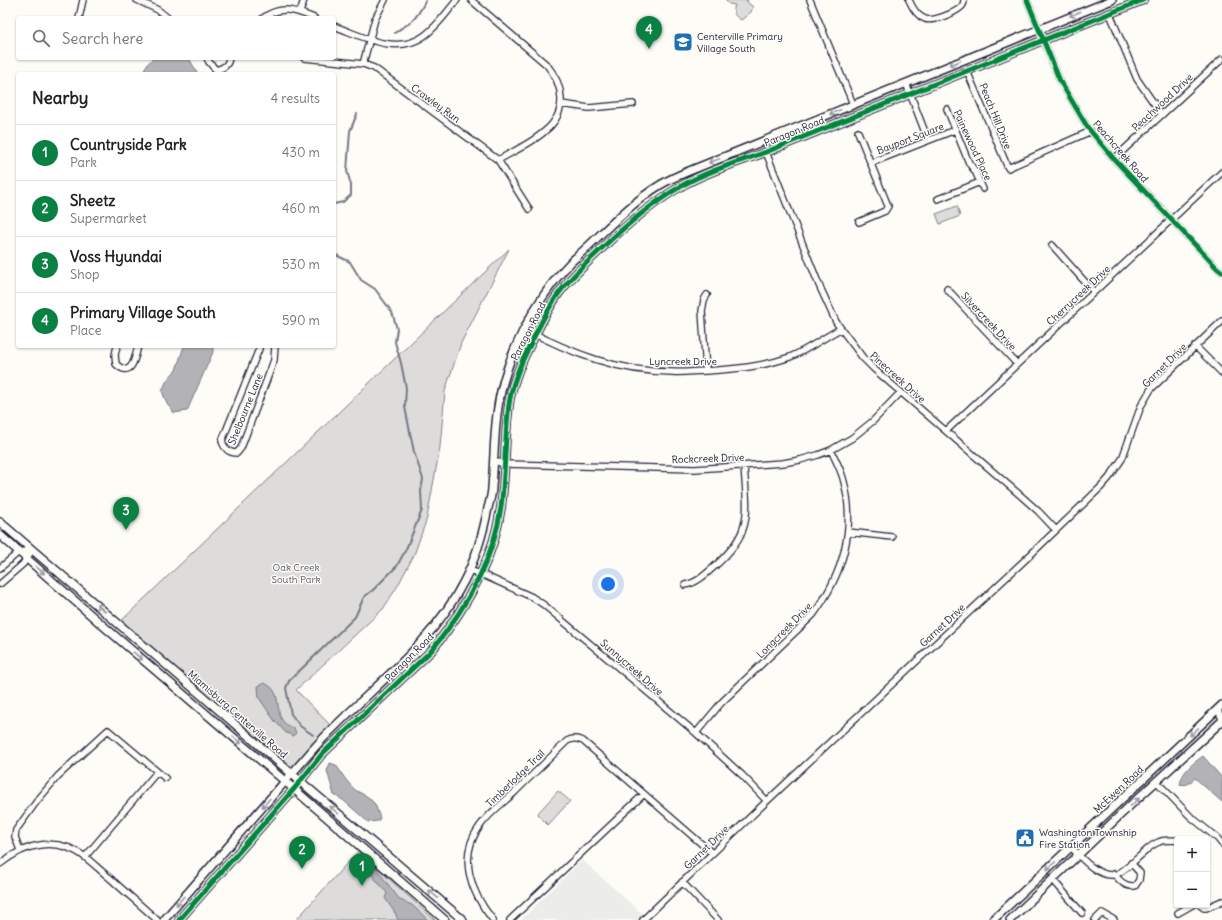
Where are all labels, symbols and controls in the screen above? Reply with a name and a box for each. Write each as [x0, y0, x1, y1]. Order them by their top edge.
one-way arrow [1070, 11, 1082, 19]
search box [16, 16, 336, 60]
pin: 4 [636, 16, 662, 49]
icon: search [30, 27, 52, 49]
text: Search here [62, 29, 143, 48]
place label: Centerville Primary Village South [697, 30, 783, 55]
school or university icon: Centerville Primary Village South [672, 31, 694, 53]
one-way arrow [949, 60, 961, 67]
street label: Peachwood Drive [1129, 71, 1195, 134]
street label: Crawley Run [409, 81, 463, 126]
street label: Peach Hill Drive [976, 81, 1015, 151]
text: Nearby [32, 87, 88, 109]
text: 4 results [271, 90, 320, 107]
street label: Painewood Place [950, 108, 995, 183]
one-way arrow [829, 109, 841, 116]
street label: Paragon Road [762, 113, 826, 149]
street label: Peachcreek Road [1090, 118, 1151, 185]
street label: Bayport Square [875, 120, 946, 157]
text: Countryside Park [70, 135, 187, 154]
text: 1 [42, 144, 48, 161]
text: 430 m [282, 144, 320, 161]
text: Park [70, 154, 97, 171]
one-way arrow [709, 158, 721, 166]
text: Sheetz [70, 191, 115, 210]
text: 2 [41, 200, 49, 217]
text: 460 m [282, 200, 320, 217]
text: Supermarket [70, 210, 147, 227]
text: Voss Hyundai [70, 247, 162, 266]
text: 3 [41, 256, 49, 273]
text: 530 m [282, 256, 320, 273]
street label: Cherrycreek Drive [1044, 263, 1113, 328]
text: Shop [70, 266, 99, 283]
street label: Silvercreek Drive [958, 289, 1019, 353]
street label: Paragon Road [508, 300, 549, 363]
text: Primary Village South [70, 303, 216, 322]
text: 4 [41, 312, 49, 329]
text: 590 m [282, 312, 320, 329]
text: Place [70, 322, 101, 339]
street label: Garnet Drive [1139, 340, 1189, 390]
street label: Pinecreek Drive [867, 349, 928, 406]
street label: Lyncreek Drive [649, 355, 717, 368]
street label: Shelbourne Lane [225, 372, 266, 447]
street label: Rockcreek Drive [671, 451, 745, 466]
pin: 3 [113, 497, 139, 530]
park label: Oak Creek South Park [271, 561, 321, 586]
one-way arrow [35, 566, 45, 575]
your location [598, 574, 618, 594]
street label: Longcreek Drive [754, 600, 815, 661]
street label: Garnet Drive [917, 601, 968, 650]
one-way arrow [96, 604, 107, 613]
street label: Paragon Road [382, 630, 437, 685]
street label: Sunnycreek Drive [597, 636, 666, 698]
one-way arrow [133, 651, 143, 660]
street label: Miamisburg Centerville Road [185, 668, 290, 761]
one-way arrow [1189, 727, 1199, 736]
one-way arrow [231, 736, 242, 745]
street label: Timberlodge Trail [483, 747, 548, 810]
street label: McEwen Road [1091, 763, 1146, 816]
one-way arrow [261, 798, 271, 808]
one-way arrow [1129, 798, 1139, 807]
one-way arrow [329, 806, 340, 815]
street label: Garnet Drive [681, 823, 732, 872]
place label: Washington Township Fire Station [1039, 826, 1137, 851]
public building icon: Washington Township Fire Station [1014, 827, 1036, 849]
pin: 2 [289, 836, 315, 869]
map controls [1174, 836, 1210, 908]
button: + [1174, 836, 1210, 872]
pin: 1 [349, 853, 375, 886]
one-way arrow [1045, 862, 1056, 871]
button: − [1174, 872, 1210, 908]
one-way arrow [428, 890, 439, 899]
one-way arrow [176, 896, 185, 906]

